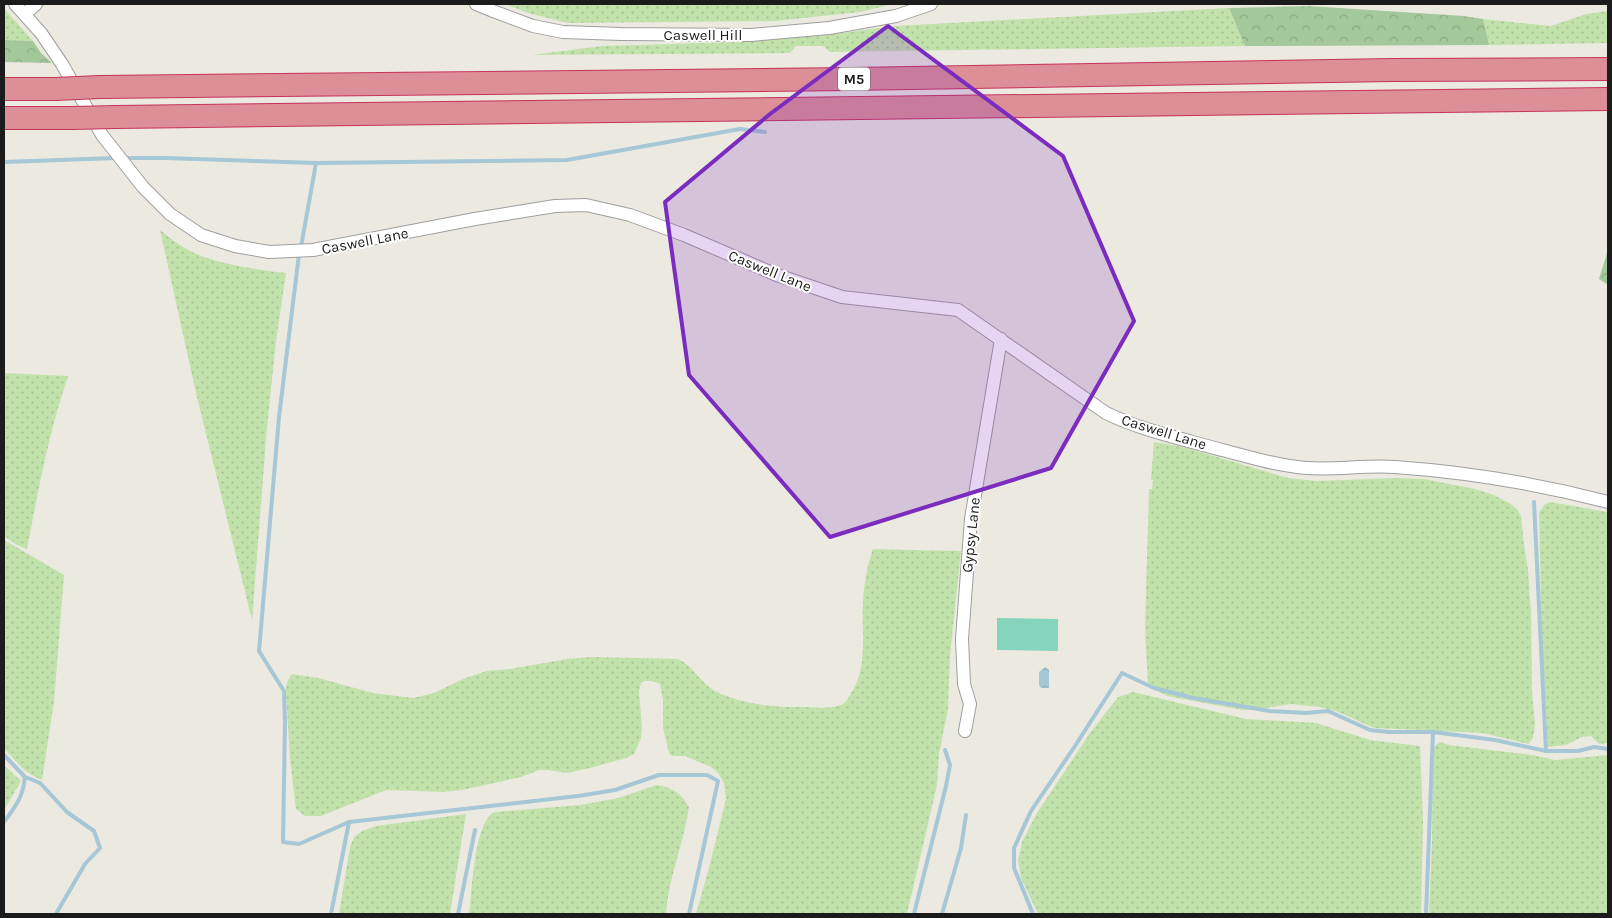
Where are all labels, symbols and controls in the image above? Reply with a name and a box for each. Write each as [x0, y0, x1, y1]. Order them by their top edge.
street label: Caswell Hill [664, 26, 742, 44]
road number: M5 [838, 68, 870, 90]
street label: Caswell Lane [320, 224, 410, 258]
street label: Caswell Lane [726, 246, 814, 296]
street label: Caswell Lane [1119, 411, 1209, 453]
street label: Gypsy Lane [958, 496, 984, 574]

